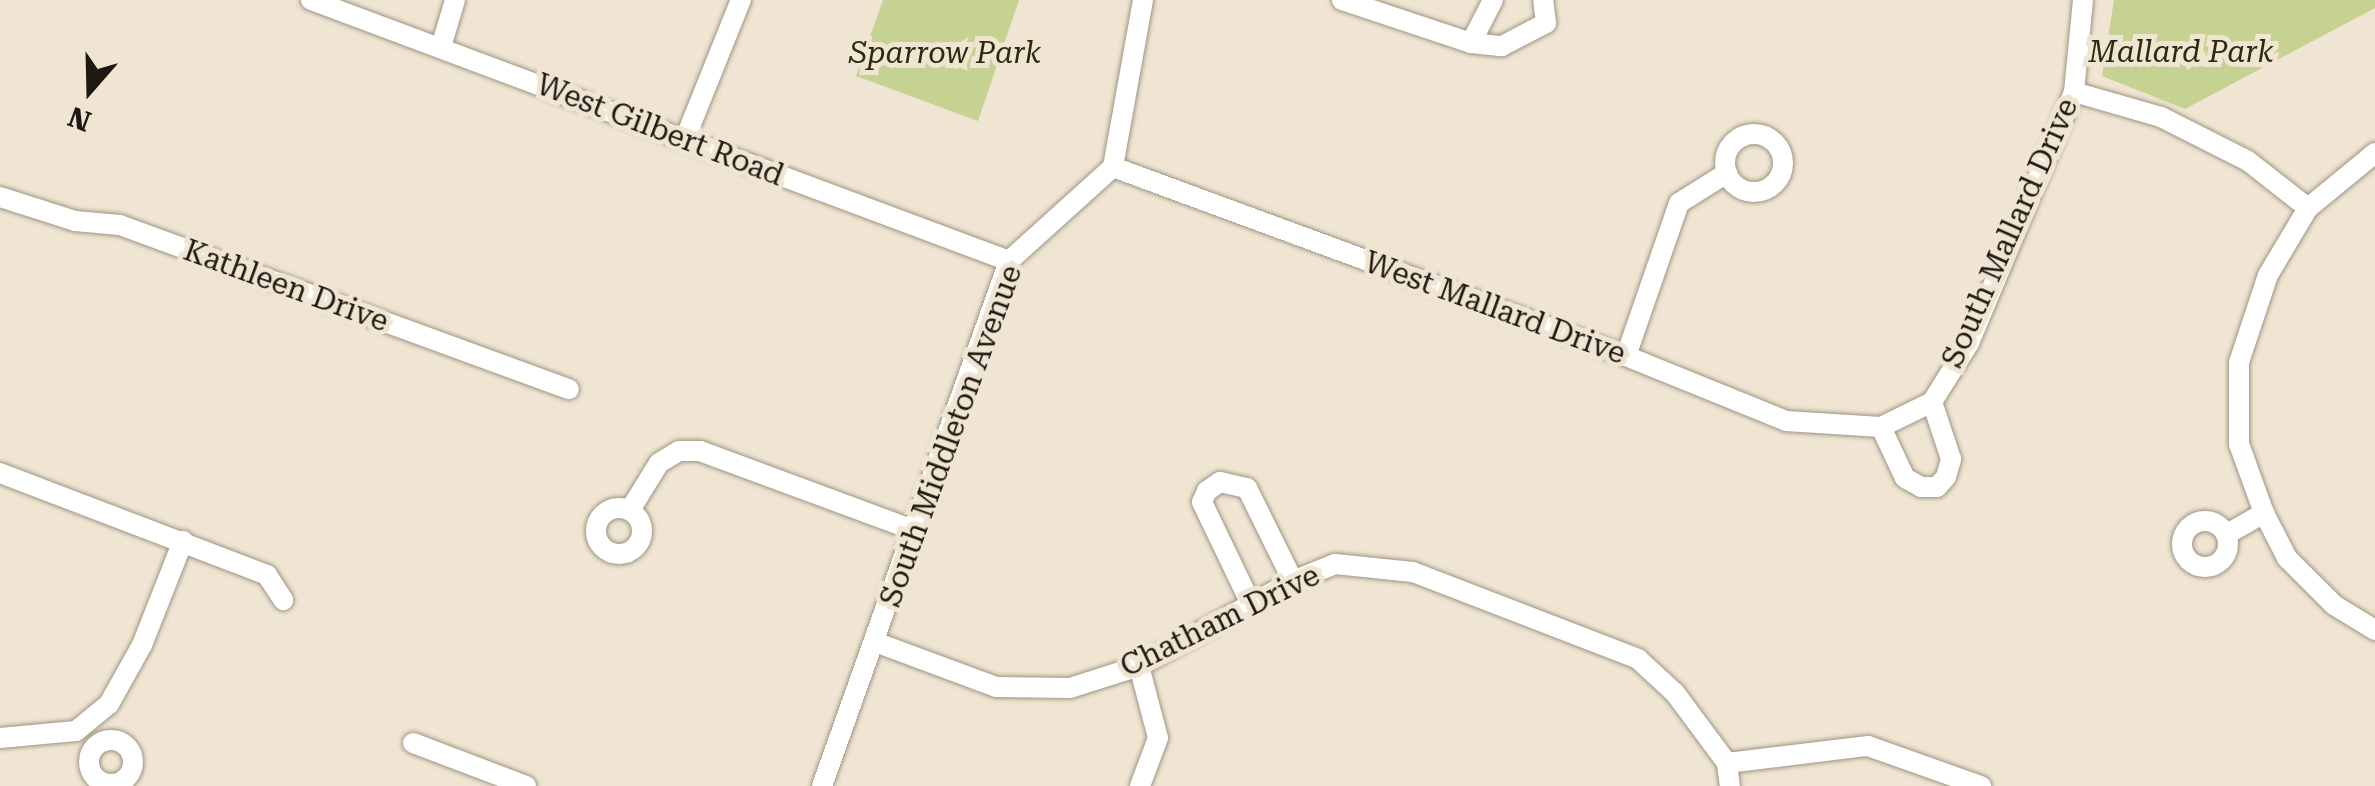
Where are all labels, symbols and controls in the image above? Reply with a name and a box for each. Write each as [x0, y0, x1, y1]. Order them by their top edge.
park label: Mallard Park [2089, 34, 2273, 70]
park label: Sparrow Park [849, 35, 1041, 71]
north arrow [40, 40, 140, 140]
street label: West Gilbert Road [531, 66, 789, 194]
street label: South Mallard Drive [1934, 93, 2086, 373]
text: N [64, 99, 95, 138]
street label: Kathleen Drive [179, 232, 393, 340]
street label: West Mallard Drive [1360, 244, 1630, 372]
street label: South Middleton Avenue [872, 260, 1030, 612]
street label: Chatham Drive [1115, 557, 1325, 685]

